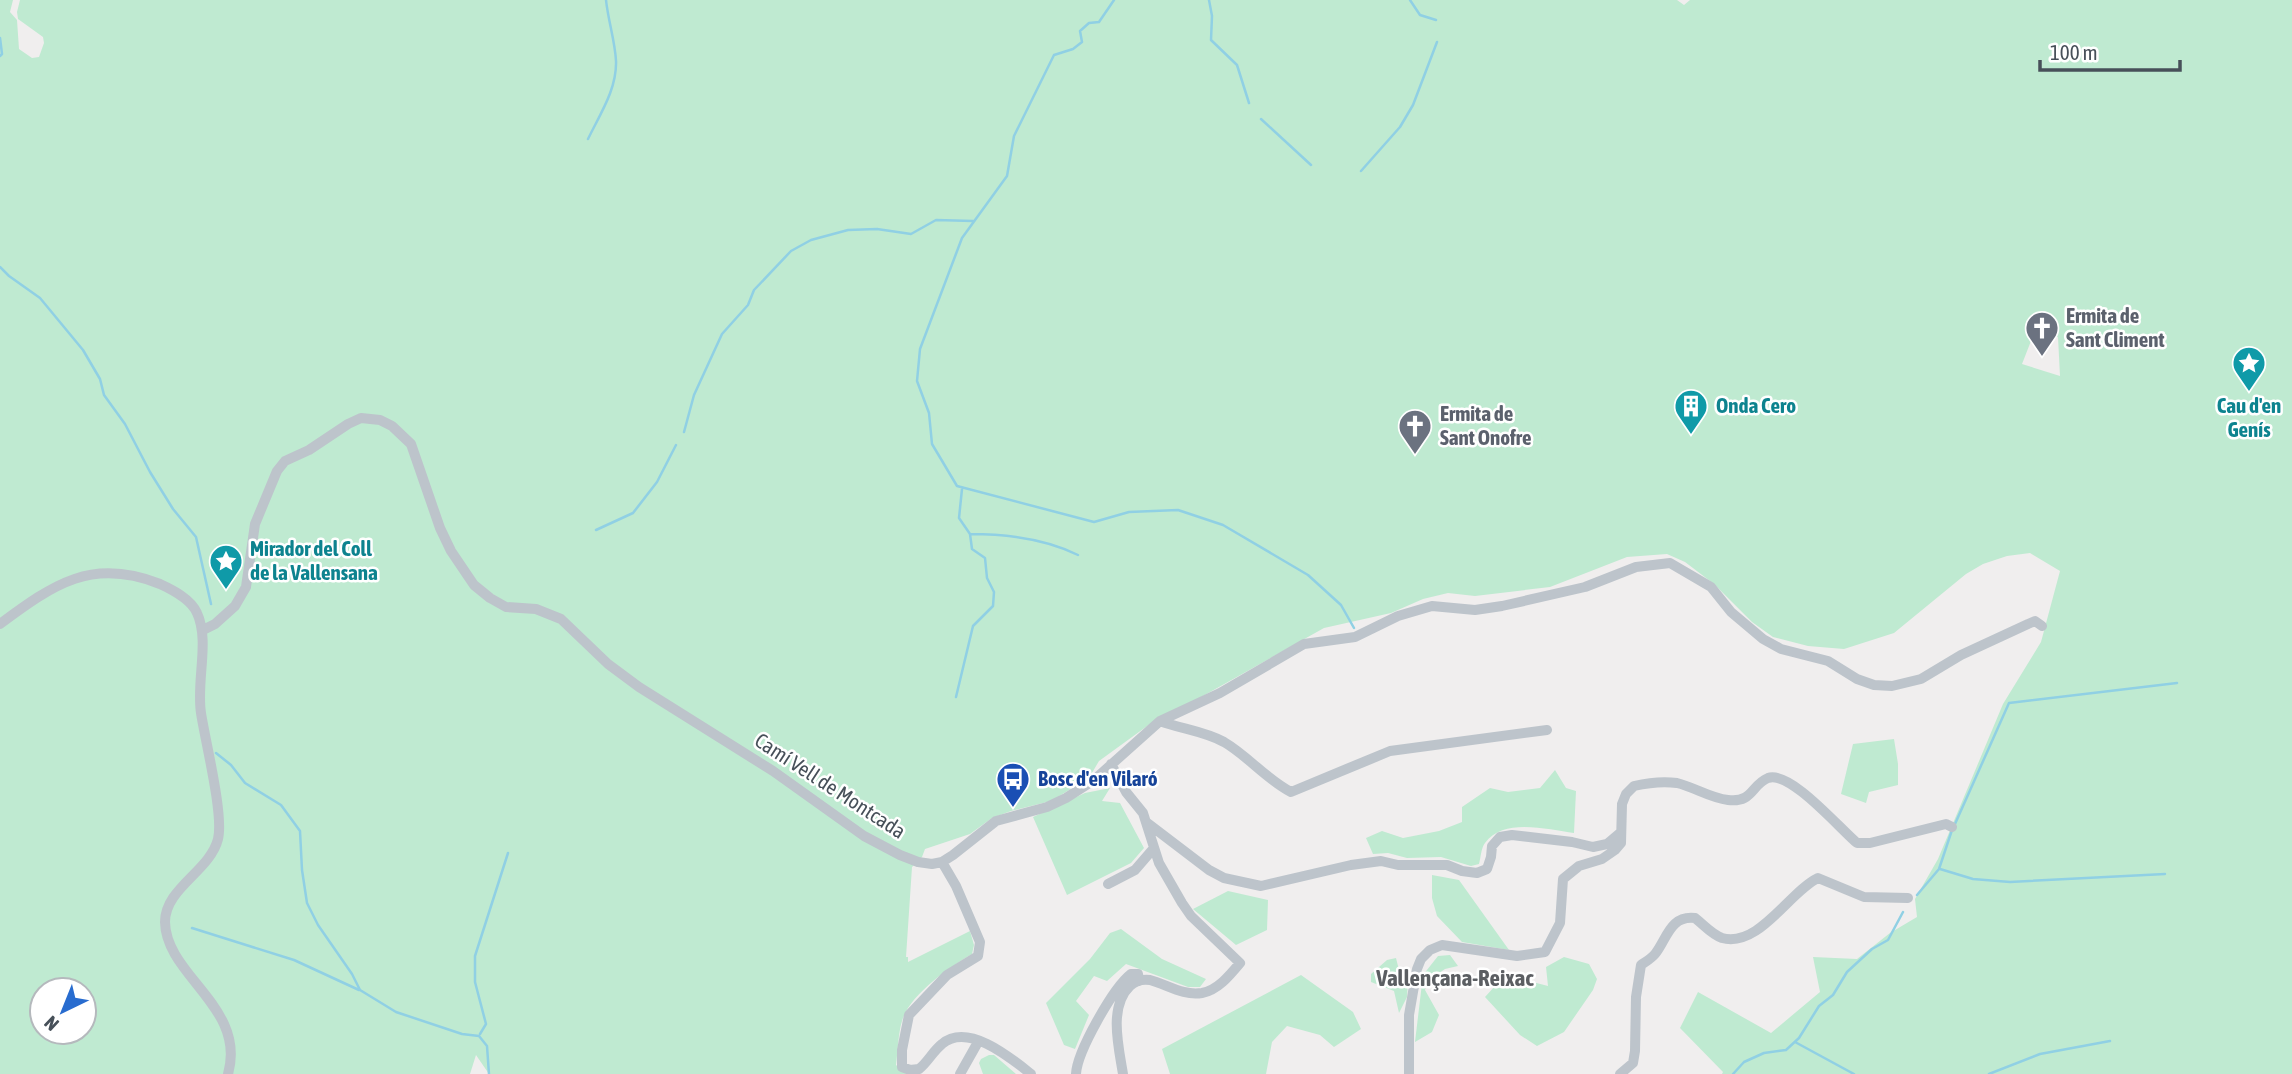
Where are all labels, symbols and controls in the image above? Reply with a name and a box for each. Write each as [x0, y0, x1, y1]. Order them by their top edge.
scale bar [2040, 28, 2180, 72]
text: 100 m [2050, 40, 2098, 64]
place label: Ermita de Sant Climent [2066, 303, 2164, 351]
church icon: Ermita de Sant Climent [2023, 309, 2061, 358]
place icon: Cau d'en Genís [2230, 344, 2268, 393]
building icon: Onda Cero [1672, 387, 1710, 436]
place label: Onda Cero [1716, 393, 1796, 417]
place label: Cau d'en Genís [2217, 393, 2281, 441]
place label: Ermita de Sant Onofre [1440, 401, 1532, 449]
church icon: Ermita de Sant Onofre [1396, 407, 1434, 456]
place label: Mirador del Coll de la Vallensana [250, 536, 378, 584]
place icon: Mirador del Coll de la Vallensana [207, 542, 245, 591]
street label: Camí Vell de Montcada [751, 727, 910, 843]
bus stop icon: Bosc d'en Vilaró [994, 760, 1032, 809]
place label: Bosc d'en Vilaró [1038, 766, 1158, 790]
district label: Vallençana-Reixac [1375, 965, 1534, 991]
north arrow [28, 976, 98, 1046]
text: N [40, 1012, 63, 1035]

